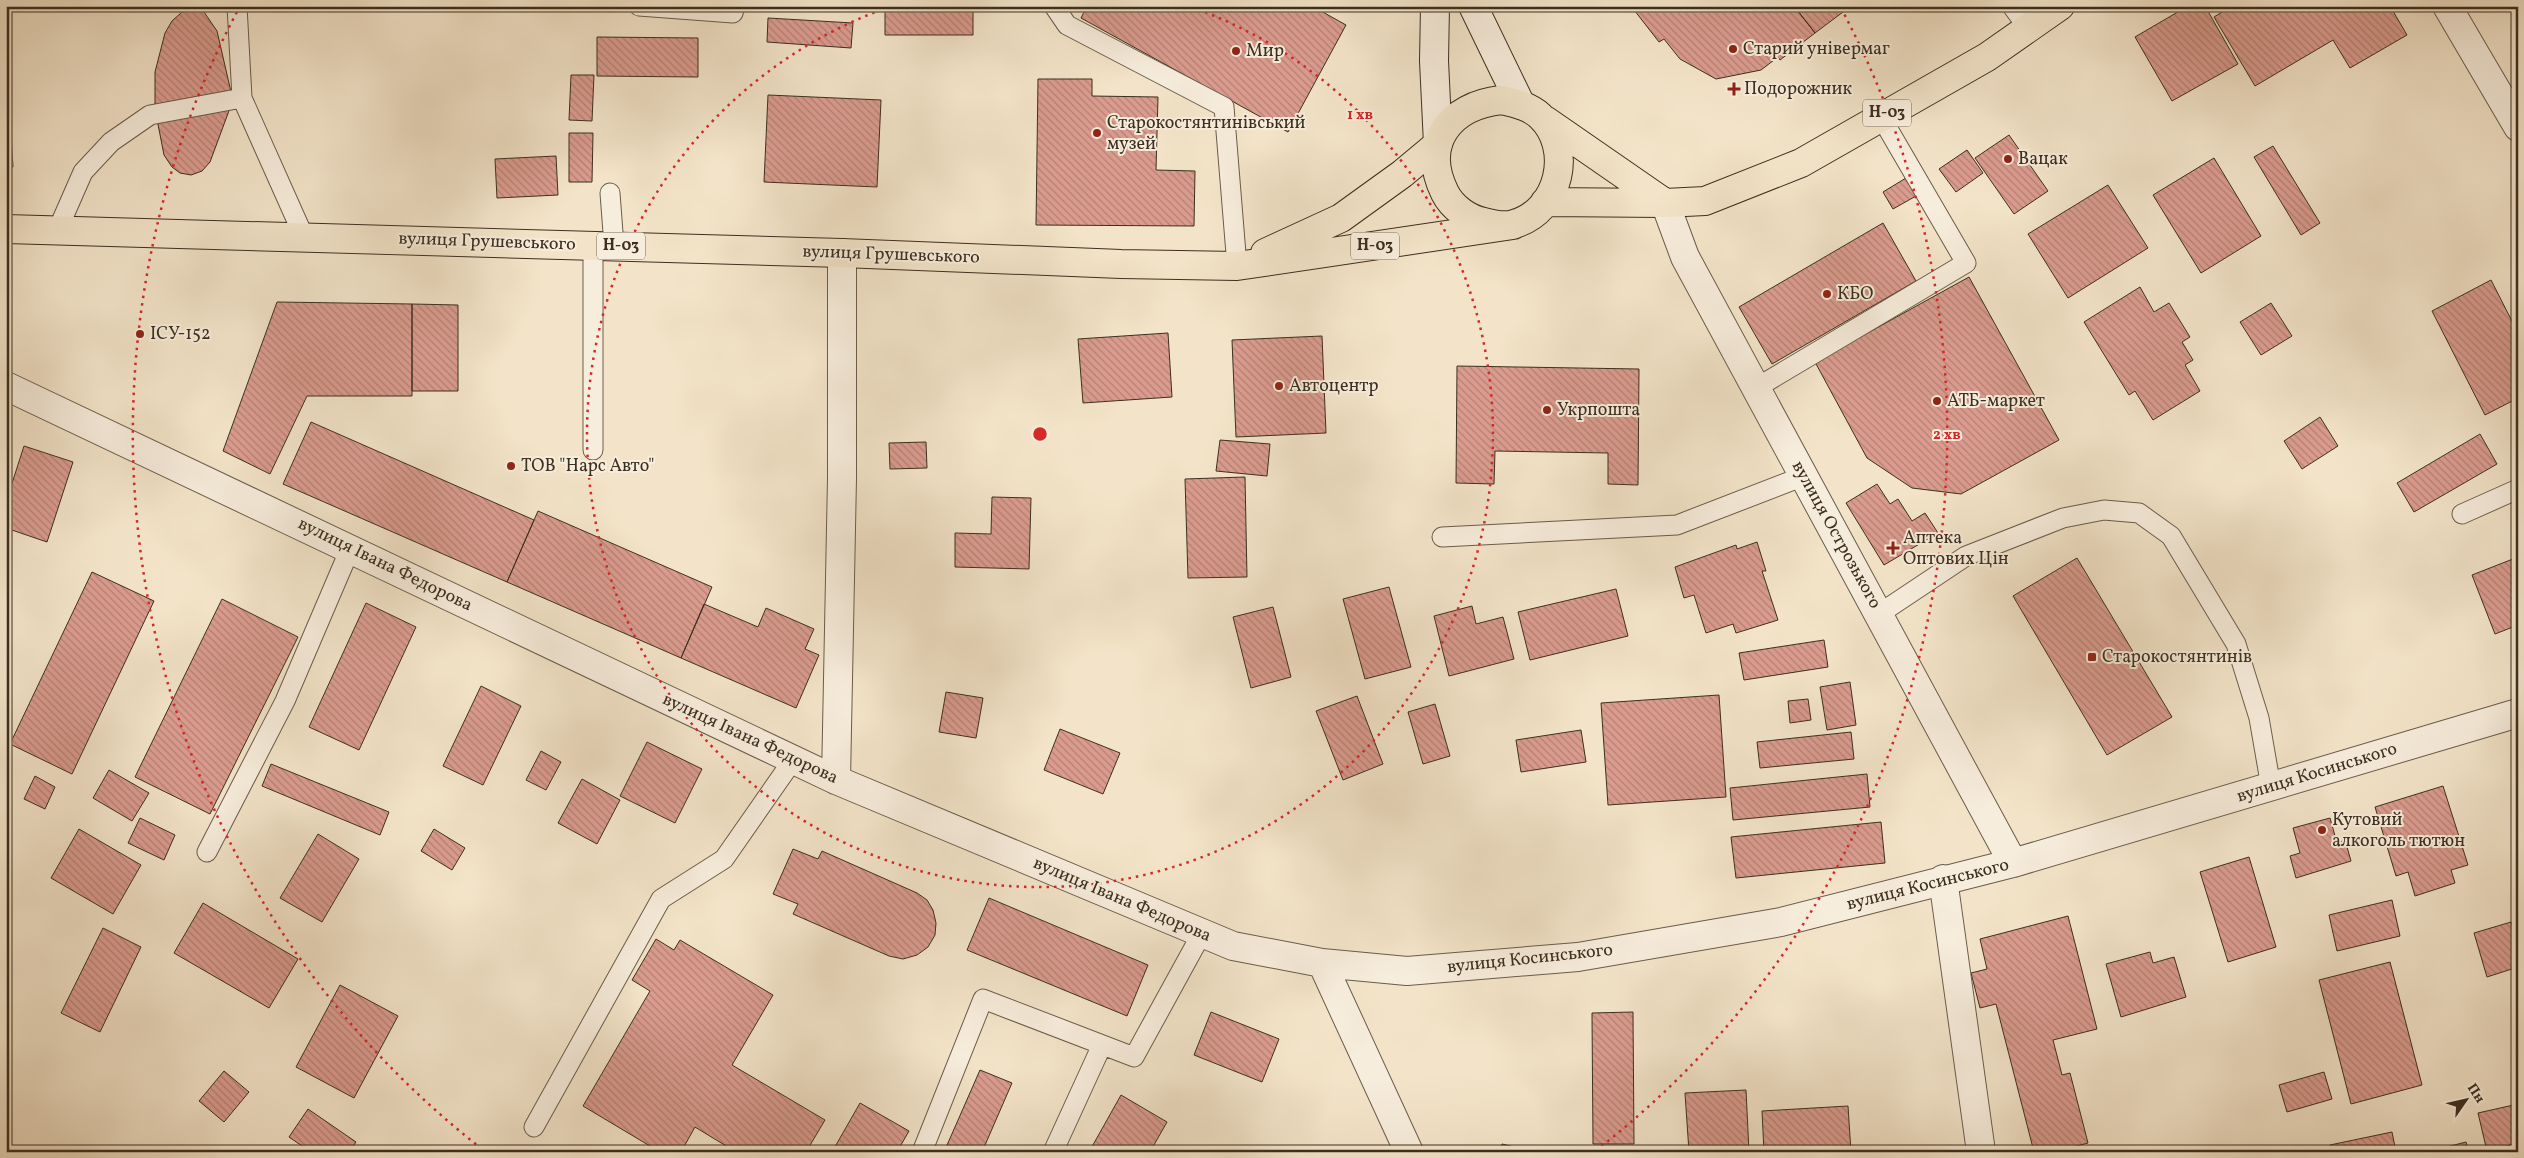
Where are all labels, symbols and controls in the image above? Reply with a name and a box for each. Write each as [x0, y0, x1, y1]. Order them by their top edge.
place label: Старий універмаг [1743, 37, 1890, 62]
place label: Мир [1246, 39, 1284, 64]
marker: Старий універмаг [1727, 43, 1739, 55]
marker: Мир [1230, 45, 1242, 57]
place label: Подорожник [1744, 77, 1852, 102]
marker: Подорожник [1728, 83, 1740, 95]
road number: Н-03 [1863, 100, 1911, 126]
text: 1 хв [1347, 105, 1373, 126]
place label: Старокостянтинівський музей [1107, 111, 1306, 157]
marker: Старокостянтинівський музей [1091, 127, 1103, 139]
place label: Вацак [2018, 147, 2068, 172]
marker: Вацак [2002, 153, 2014, 165]
street label: вулиця Грушевського [398, 226, 576, 258]
road number: Н-03 [597, 232, 645, 260]
road number: Н-03 [1351, 232, 1399, 260]
street label: вулиця Грушевського [802, 239, 980, 271]
place label: КБО [1837, 282, 1873, 307]
marker: КБО [1821, 288, 1833, 300]
place label: ІСУ-152 [150, 322, 211, 347]
marker: ІСУ-152 [134, 328, 146, 340]
place label: Автоцентр [1289, 374, 1379, 399]
marker: Автоцентр [1273, 380, 1285, 392]
place label: АТБ-маркет [1947, 389, 2045, 414]
marker: АТБ-маркет [1931, 395, 1943, 407]
place label: Укрпошта [1557, 398, 1640, 423]
marker: Укрпошта [1541, 404, 1553, 416]
centre of rings [1031, 425, 1049, 443]
text: 2 хв [1933, 425, 1961, 446]
place label: ТОВ "Нарс Авто" [521, 454, 655, 479]
street label: вулиця Острозького [1785, 457, 1887, 613]
marker: ТОВ "Нарс Авто" [505, 460, 517, 472]
street label: вулиця Івана Федорова [294, 512, 476, 618]
place label: Аптека Оптових Цін [1903, 526, 2009, 572]
marker: Аптека Оптових Цін [1887, 542, 1899, 554]
place label: Старокостянтинів [2102, 645, 2252, 670]
marker: Старокостянтинів [2086, 651, 2098, 663]
street label: вулиця Івана Федорова [658, 687, 842, 791]
street label: вулиця Косинського [2234, 737, 2400, 809]
place label: Кутовий алкоголь тютюн [2332, 808, 2465, 854]
marker: Кутовий алкоголь тютюн [2316, 824, 2328, 836]
street label: вулиця Івана Федорова [1029, 851, 1215, 949]
street label: вулиця Косинського [1844, 853, 2012, 917]
street label: вулиця Косинського [1446, 938, 1614, 980]
north arrow [2442, 1076, 2492, 1126]
text: Пн [2462, 1080, 2489, 1107]

